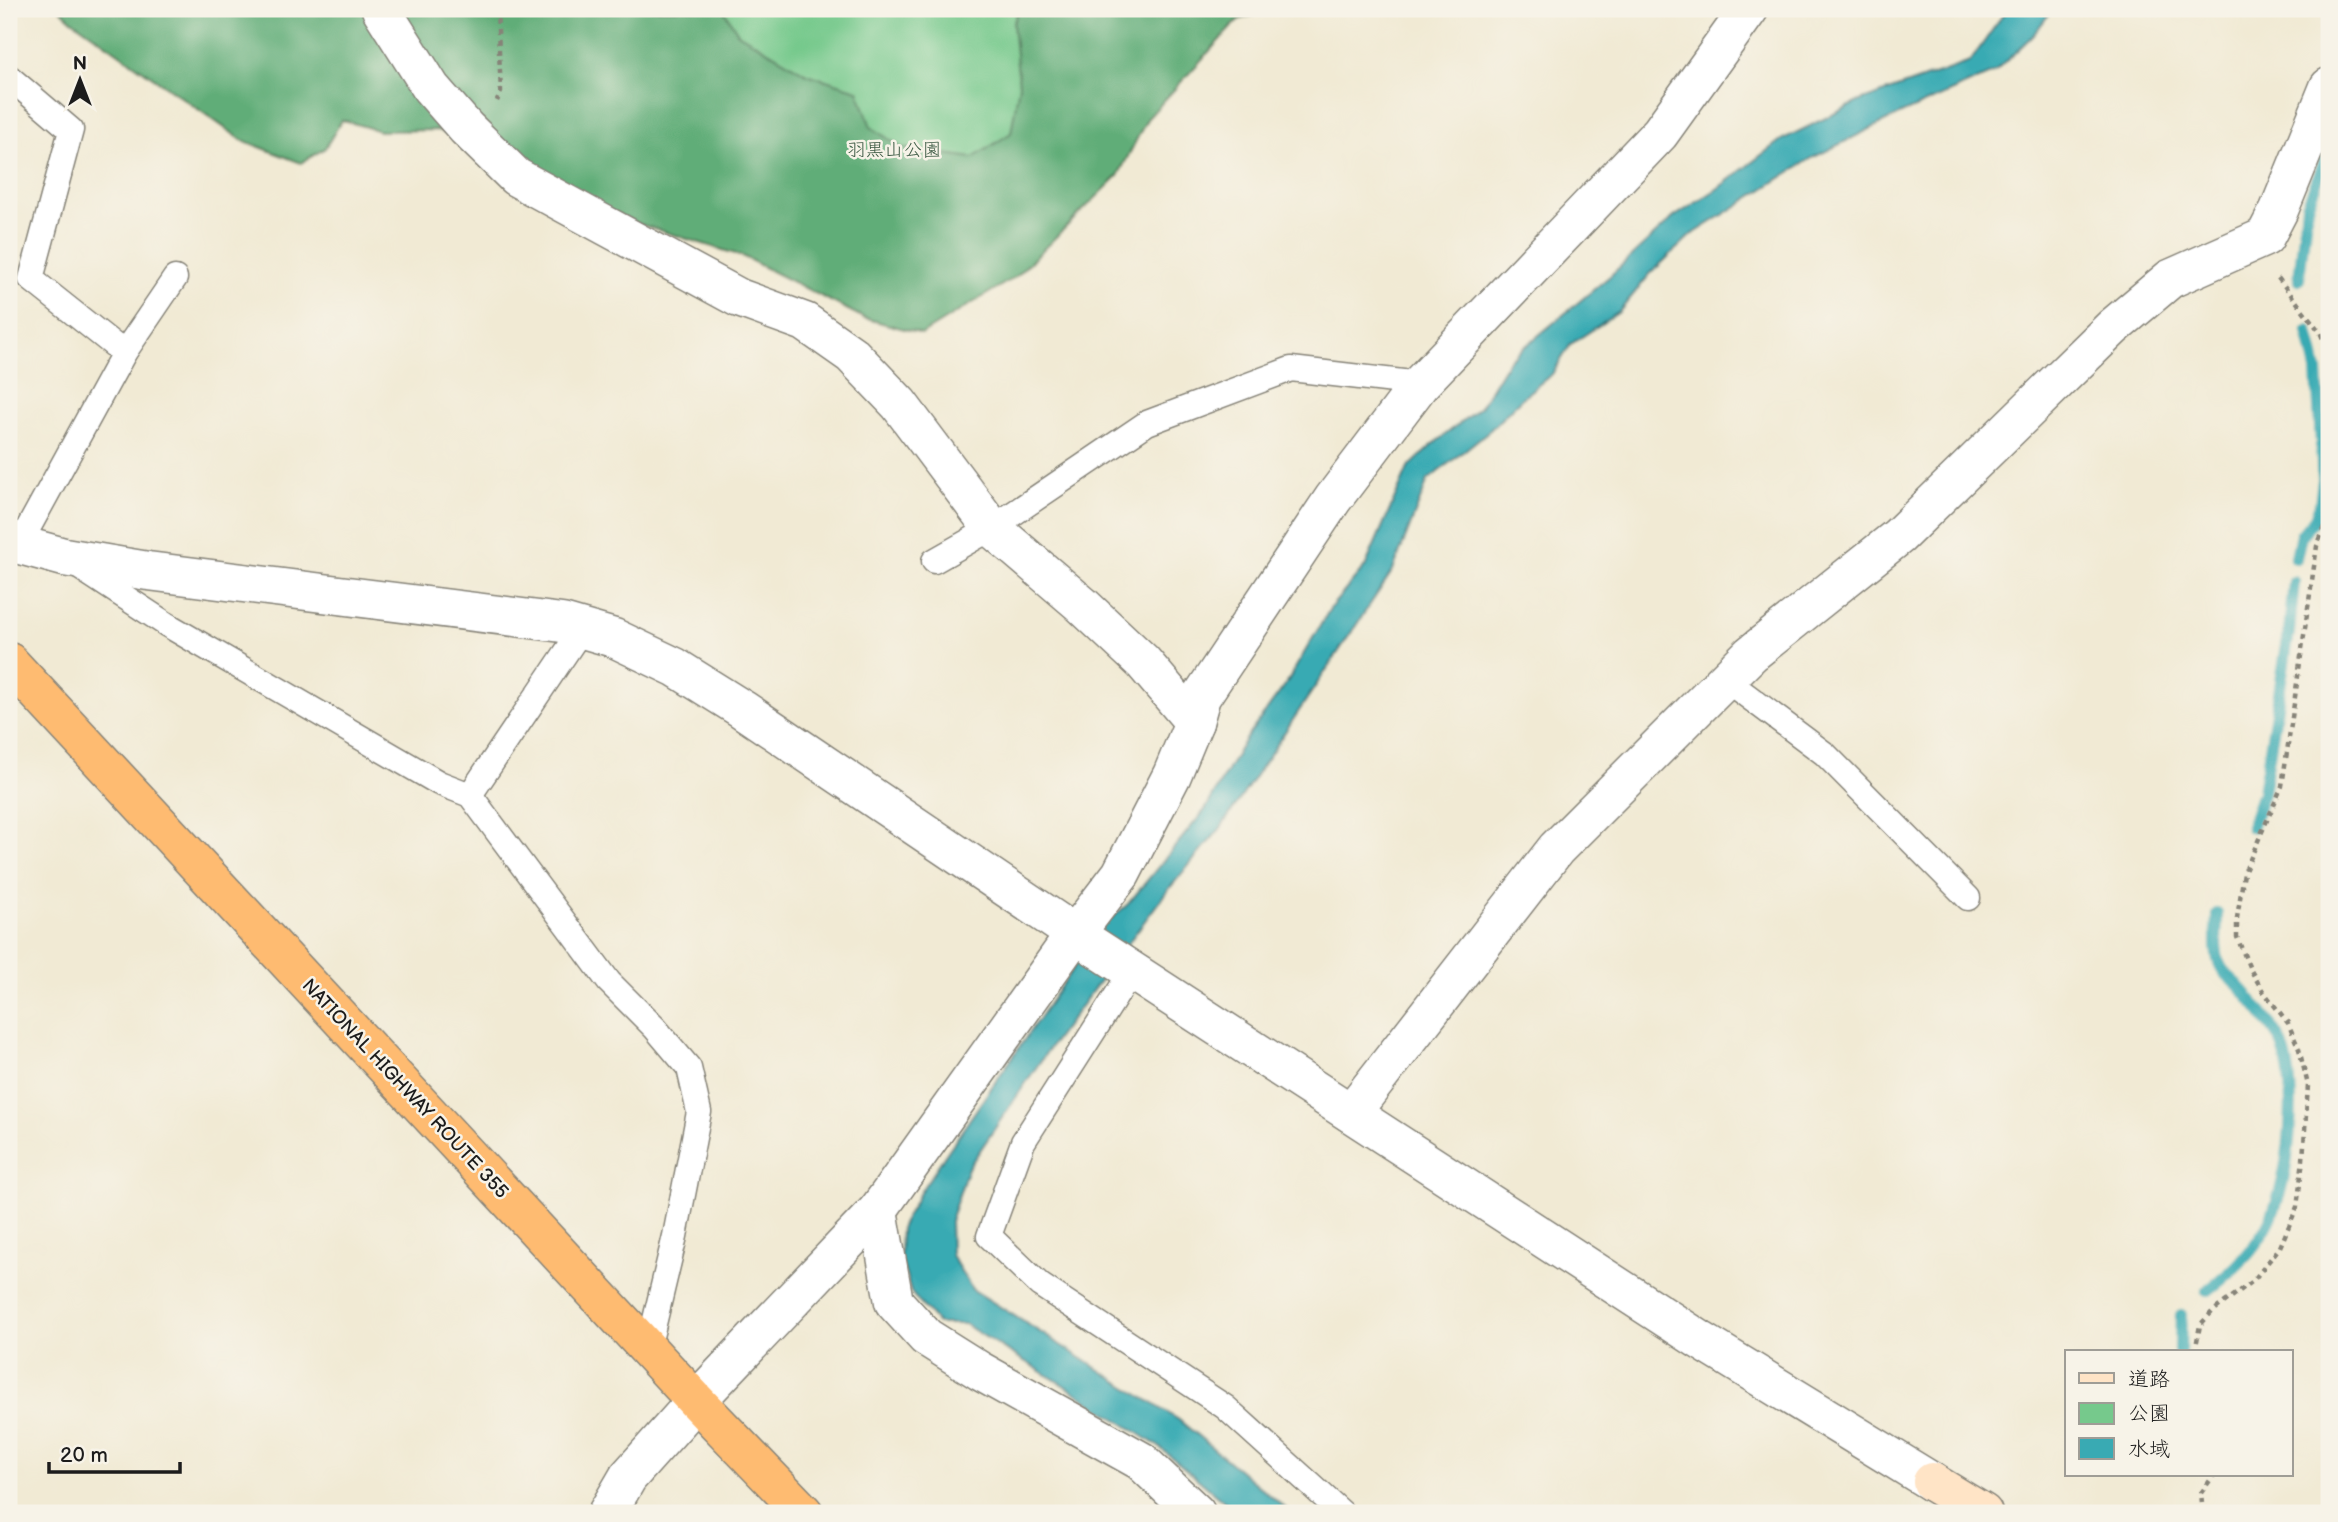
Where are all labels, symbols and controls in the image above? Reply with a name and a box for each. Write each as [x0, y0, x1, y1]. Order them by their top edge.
north arrow [46, 46, 116, 116]
text: N [73, 53, 87, 76]
park label: 羽黒山公園 [846, 139, 942, 162]
street label: NATIONAL HIGHWAY ROUTE 355 [297, 974, 513, 1204]
legend [2065, 1350, 2292, 1476]
text: 道路 [2128, 1367, 2170, 1392]
text: 公園 [2128, 1401, 2170, 1426]
scale bar [49, 1431, 180, 1475]
text: 水域 [2128, 1437, 2170, 1462]
text: 20 m [60, 1443, 108, 1468]

